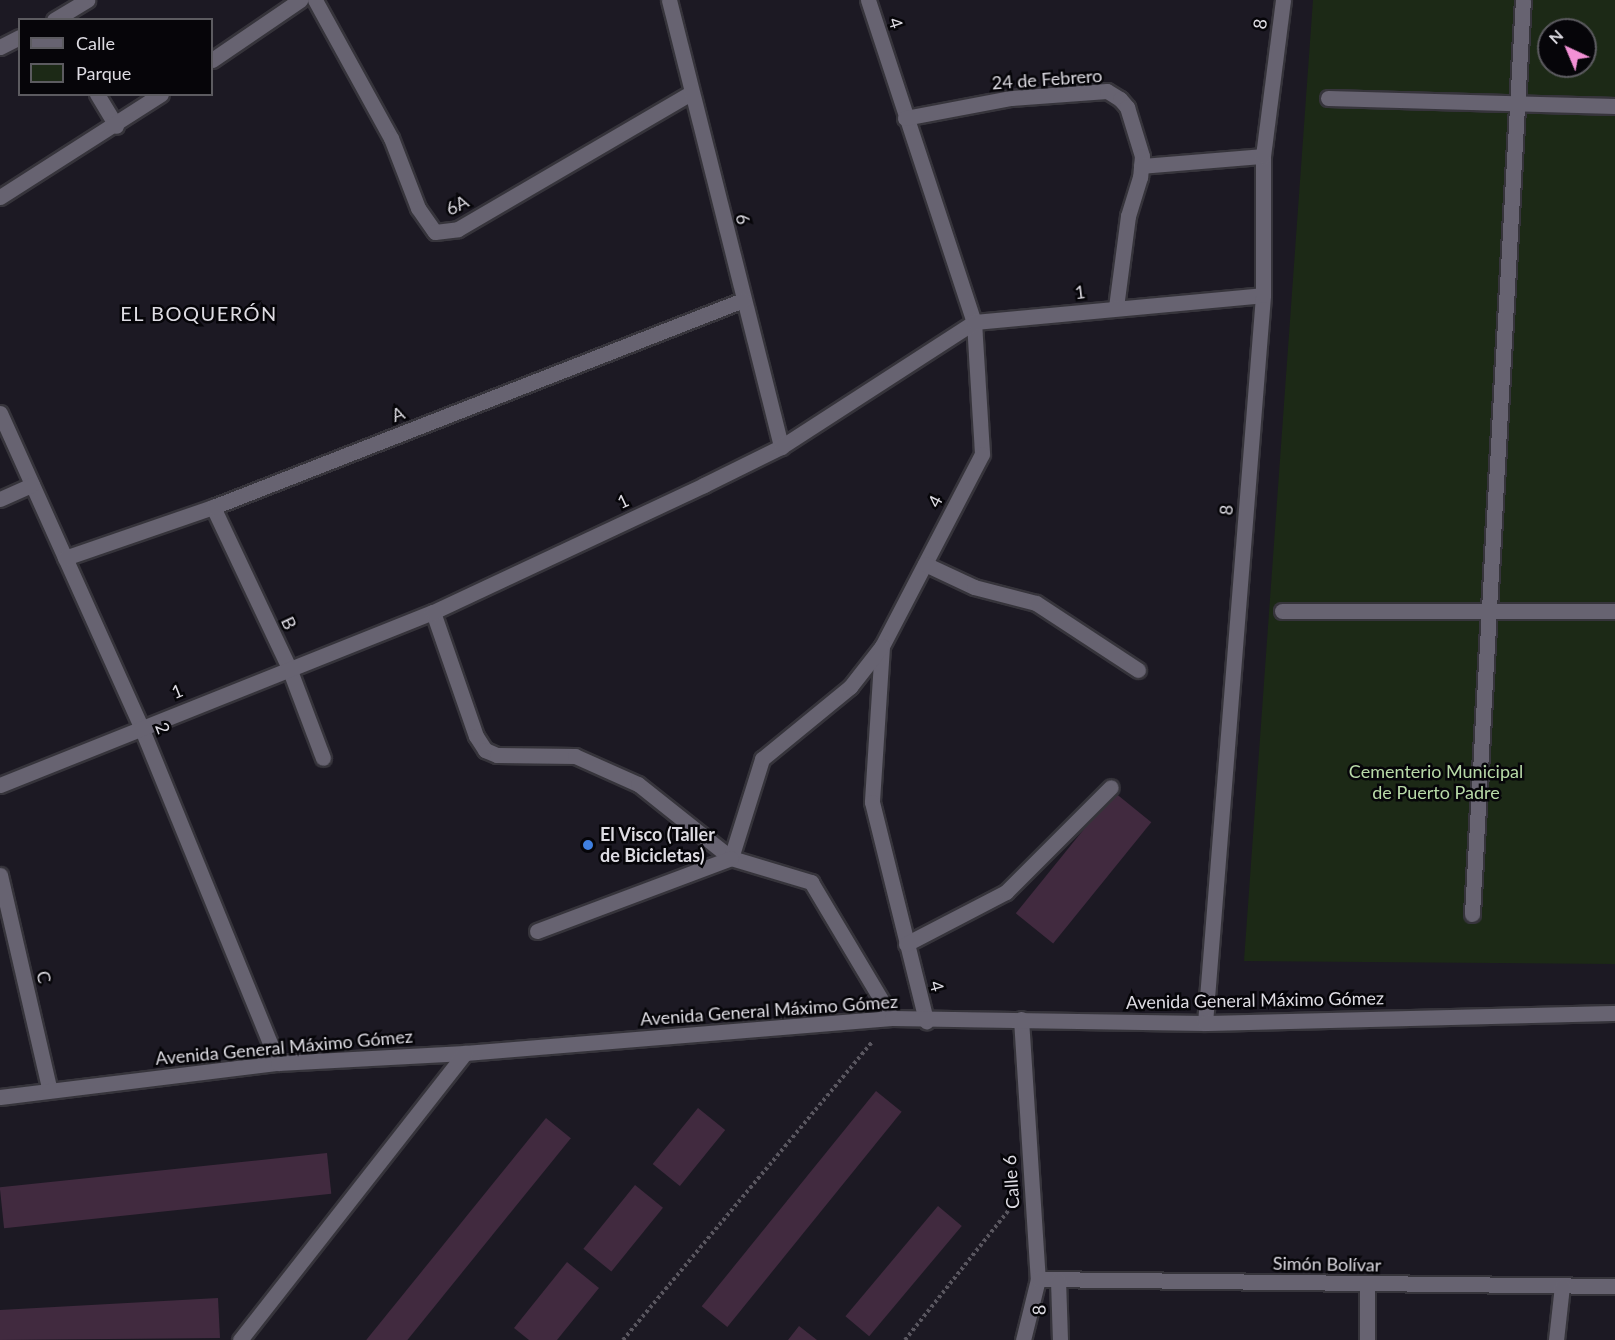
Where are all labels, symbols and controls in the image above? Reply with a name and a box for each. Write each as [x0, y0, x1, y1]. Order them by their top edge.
street label: 4 [884, 15, 908, 31]
street label: 8 [1249, 17, 1271, 31]
legend [18, 18, 213, 96]
north arrow [1537, 18, 1597, 78]
text: N [1544, 25, 1567, 47]
text: Calle [76, 32, 115, 54]
text: Parque [76, 62, 131, 84]
street label: 24 de Febrero [991, 64, 1103, 94]
street label: 6A [442, 190, 472, 220]
street label: 6 [731, 211, 755, 227]
street label: 1 [1074, 281, 1086, 303]
district label: EL BOQUERÓN [120, 301, 278, 325]
street label: A [388, 402, 408, 426]
street label: 1 [614, 489, 632, 513]
street label: 4 [923, 491, 947, 511]
street label: 8 [1215, 504, 1237, 516]
street label: B [277, 613, 301, 633]
street label: 1 [168, 679, 186, 703]
street label: 2 [151, 719, 175, 737]
park label: Cementerio Municipal de Puerto Padre [1349, 761, 1523, 804]
place label: El Visco (Taller de Bicicletas) [600, 824, 716, 866]
marker: El Visco (Taller de Bicicletas) [581, 838, 595, 852]
street label: C [32, 969, 56, 985]
street label: 4 [925, 978, 949, 994]
street label: Avenida General Máximo Gómez [1126, 987, 1384, 1013]
street label: Avenida General Máximo Gómez [639, 990, 899, 1030]
street label: Avenida General Máximo Gómez [154, 1025, 414, 1069]
street label: Calle 6 [998, 1154, 1024, 1210]
street label: Simón Bolívar [1273, 1252, 1381, 1276]
street label: 8 [1028, 1304, 1050, 1316]

